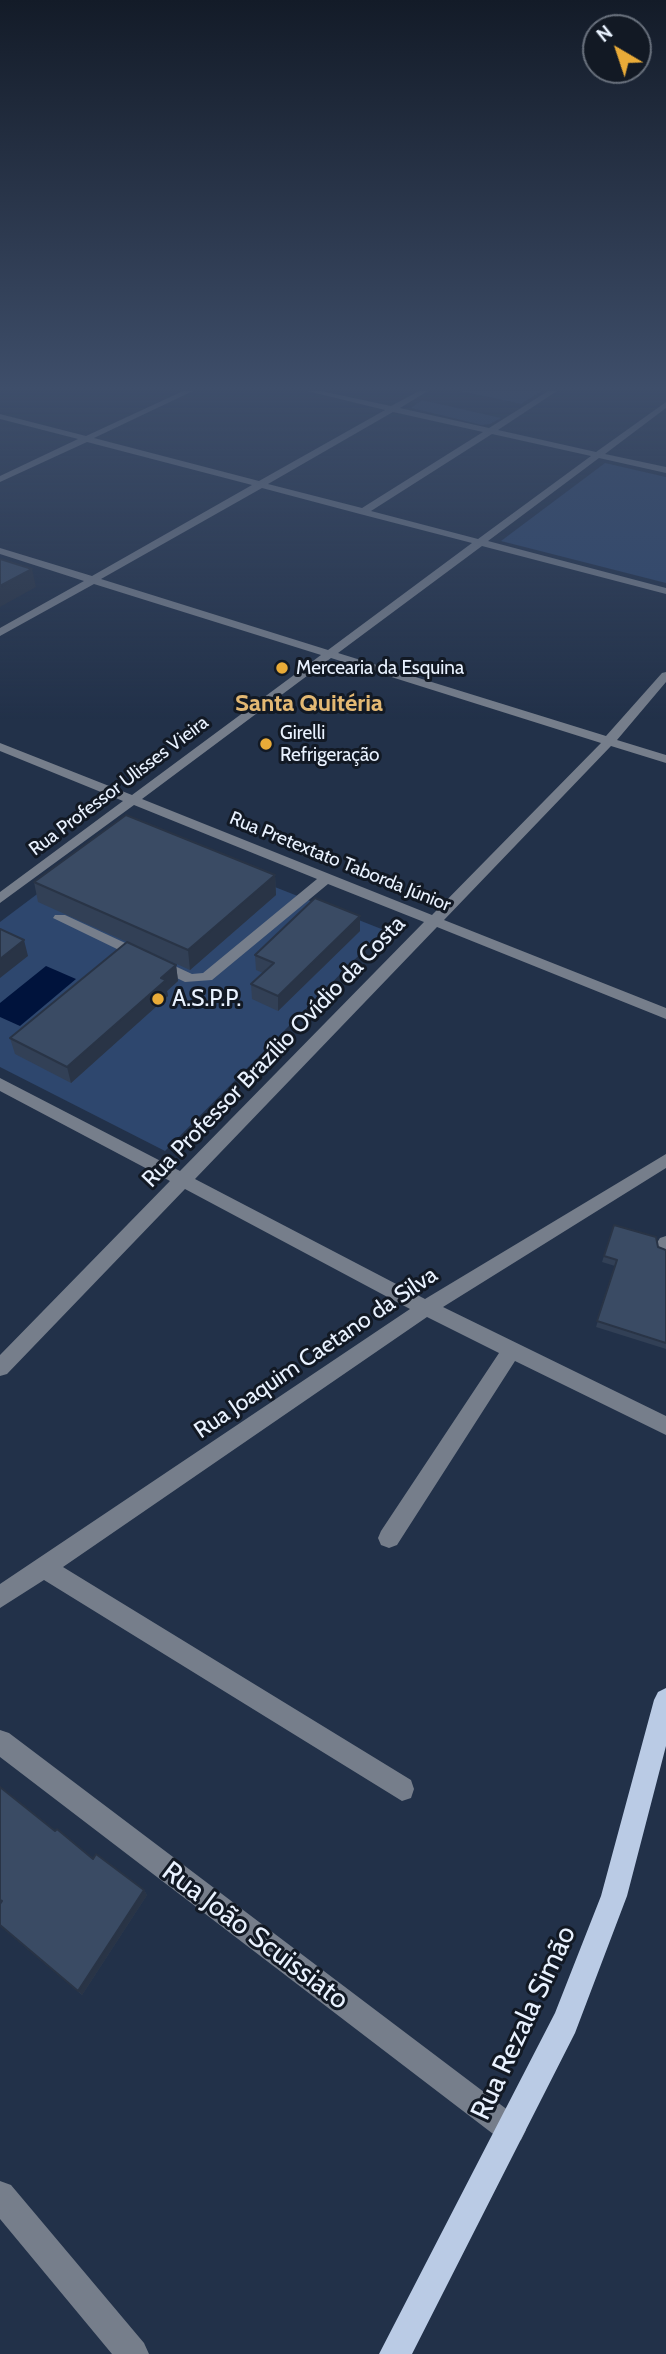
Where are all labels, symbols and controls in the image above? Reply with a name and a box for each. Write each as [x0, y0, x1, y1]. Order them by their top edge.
north arrow [582, 14, 652, 84]
text: N [592, 21, 617, 47]
place label: Mercearia da Esquina [296, 657, 464, 679]
marker: Mercearia da Esquina [274, 660, 290, 676]
district label: Santa Quitéria [235, 690, 383, 718]
street label: Rua Professor Ulisses Vieira [25, 711, 213, 861]
place label: Girelli Refrigeração [280, 722, 380, 766]
marker: Girelli Refrigeração [258, 736, 274, 752]
street label: Rua Pretextato Taborda Júnior [226, 807, 454, 917]
street label: Rua Professor Brazílio Ovídio da Costa [137, 911, 411, 1193]
place label: A.S.P.P. [172, 985, 241, 1013]
marker: A.S.P.P. [150, 991, 166, 1007]
street label: Rua Joaquim Caetano da Silva [189, 1261, 443, 1445]
street label: Rua João Scuissiato [155, 1855, 355, 2017]
street label: Rua Rezala Simão [464, 1921, 584, 2125]

